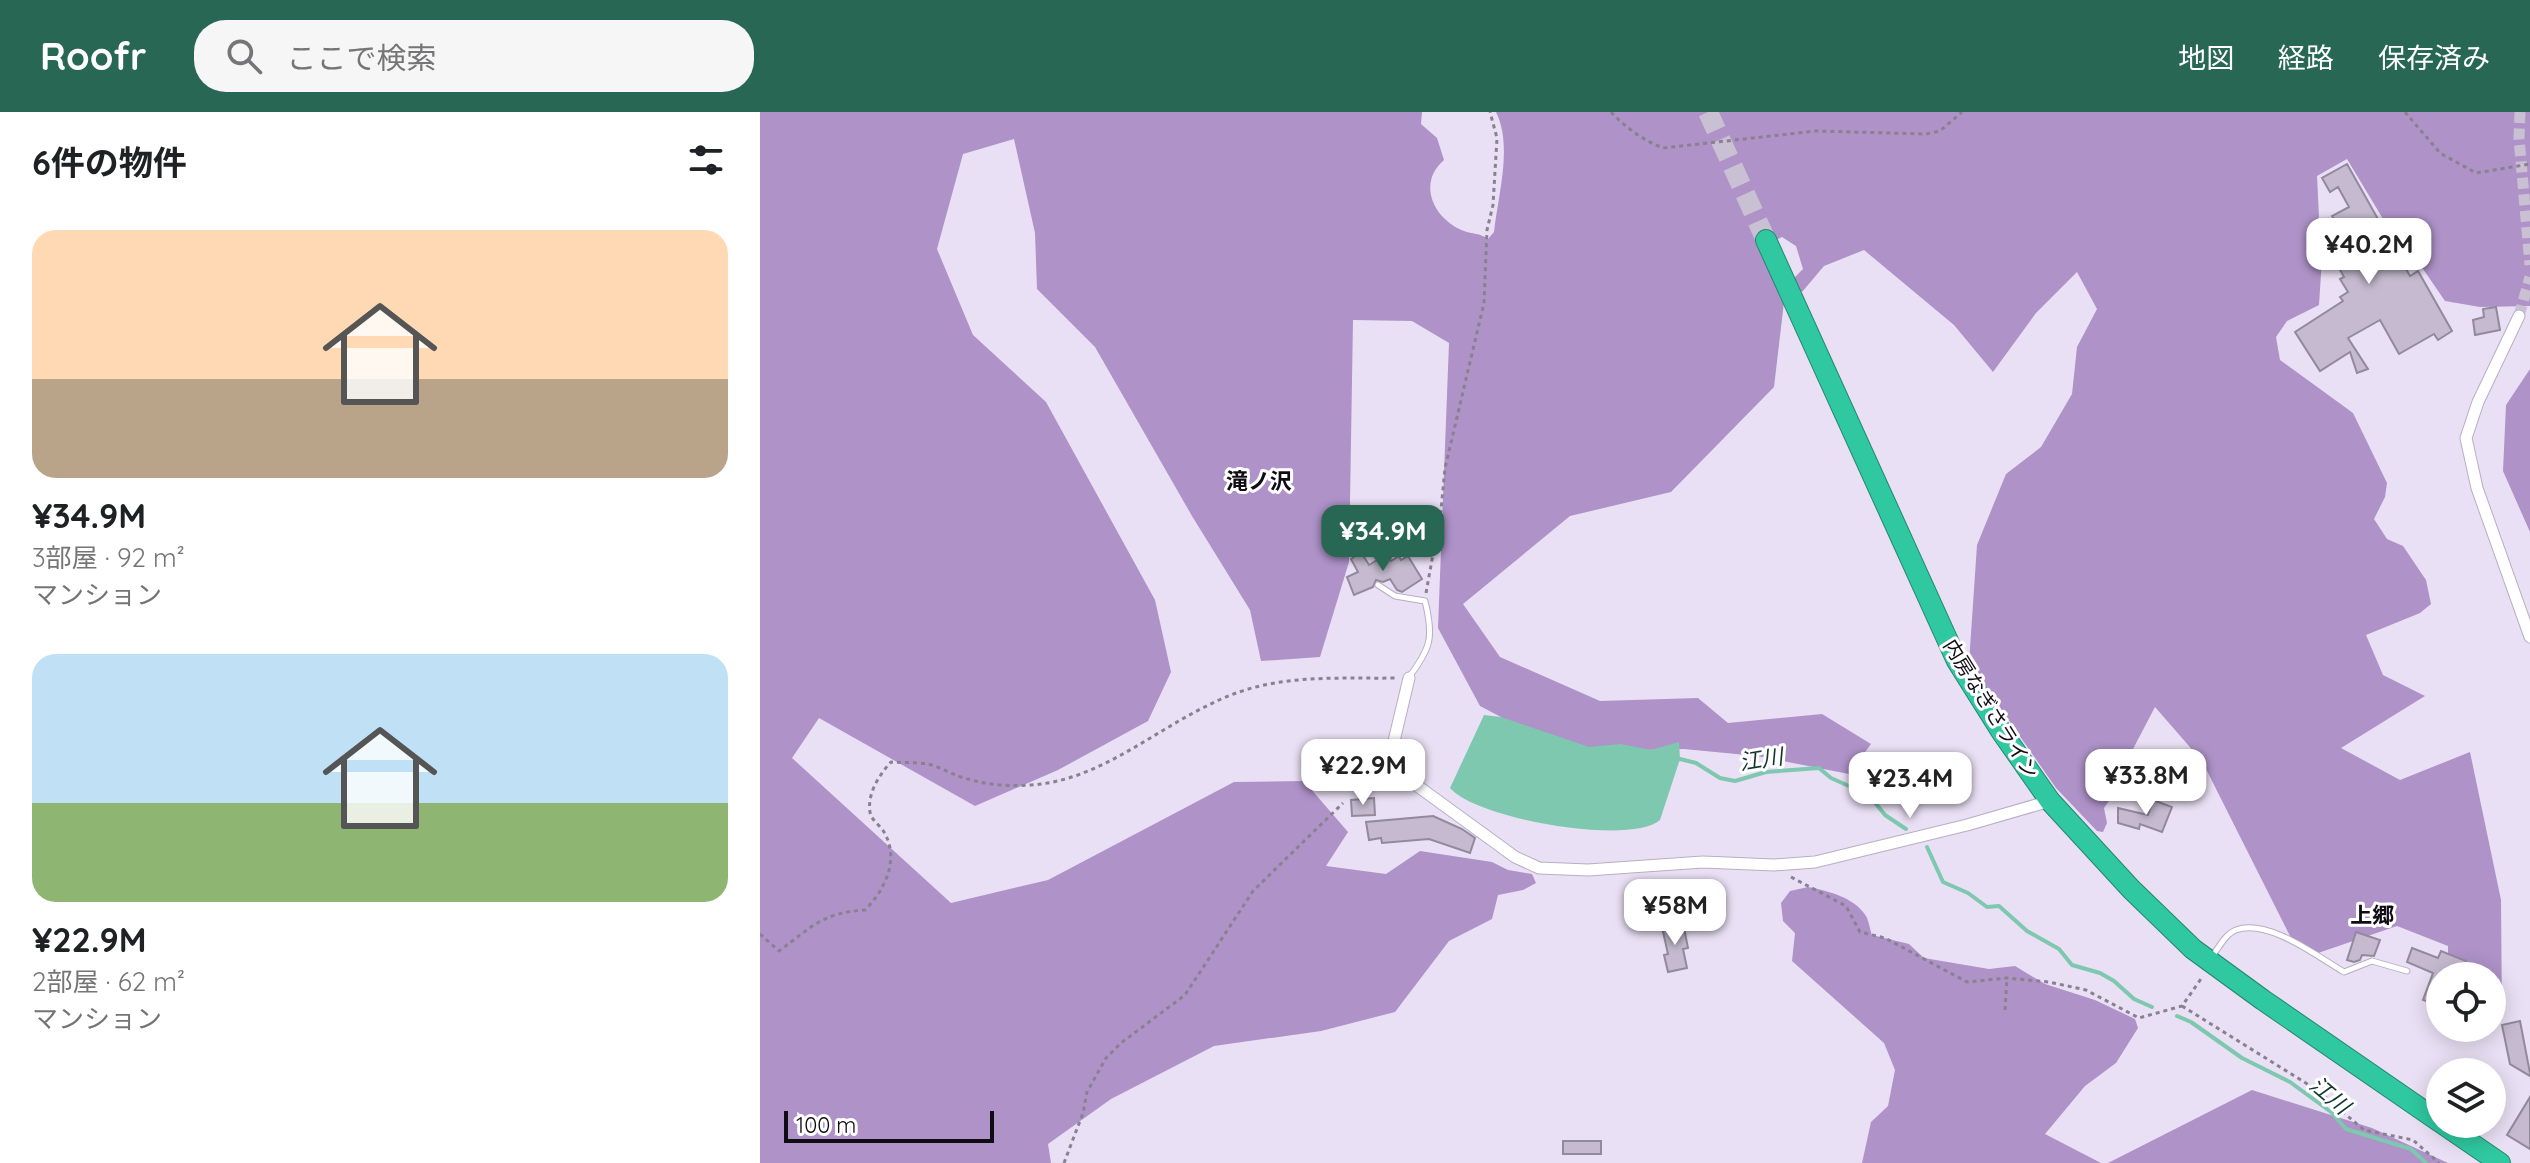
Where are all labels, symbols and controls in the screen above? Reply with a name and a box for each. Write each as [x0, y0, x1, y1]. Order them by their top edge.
search box [194, 20, 754, 92]
text: Roofr [40, 32, 146, 80]
icon: search [222, 34, 266, 78]
text: ここで検索 [286, 39, 436, 77]
text: 地図 [2178, 40, 2234, 75]
text: 経路 [2278, 40, 2334, 75]
text: 保存済み [2378, 40, 2490, 75]
icon: filters [684, 138, 728, 182]
text: 6件の物件 [32, 141, 187, 184]
pin: ¥40.2M [2304, 218, 2434, 286]
text: ¥40.2M [2324, 227, 2414, 260]
icon: home [308, 282, 452, 426]
district label: 滝ノ沢 [1226, 467, 1292, 495]
text: ¥34.9M [32, 494, 146, 537]
pin: ¥34.9M [1318, 505, 1448, 573]
text: ¥34.9M [1339, 514, 1427, 547]
text: 3部屋 · 92 m² [32, 541, 185, 574]
text: マンション [32, 578, 162, 611]
street label: 内房なぎさライン [1938, 634, 2044, 783]
icon: home [308, 706, 452, 850]
pin: ¥22.9M [1298, 739, 1428, 807]
water label: 江川 [1737, 741, 1787, 776]
text: ¥22.9M [1319, 748, 1407, 781]
pin: ¥33.8M [2081, 749, 2211, 817]
pin: ¥23.4M [1845, 752, 1975, 820]
text: ¥33.8M [2103, 758, 2189, 791]
text: ¥23.4M [1867, 761, 1953, 794]
pin: ¥58M [1628, 879, 1722, 947]
text: ¥58M [1642, 888, 1708, 921]
district label: 上郷 [2350, 901, 2394, 929]
text: ¥22.9M [32, 918, 147, 961]
map controls [2426, 962, 2506, 1138]
button: locate [2426, 962, 2506, 1042]
text: 2部屋 · 62 m² [32, 965, 185, 998]
text: マンション [32, 1002, 162, 1035]
button: layers [2426, 1058, 2506, 1138]
water label: 江川 [2304, 1070, 2357, 1121]
scale bar [784, 1107, 994, 1143]
text: 100 m [796, 1111, 856, 1139]

